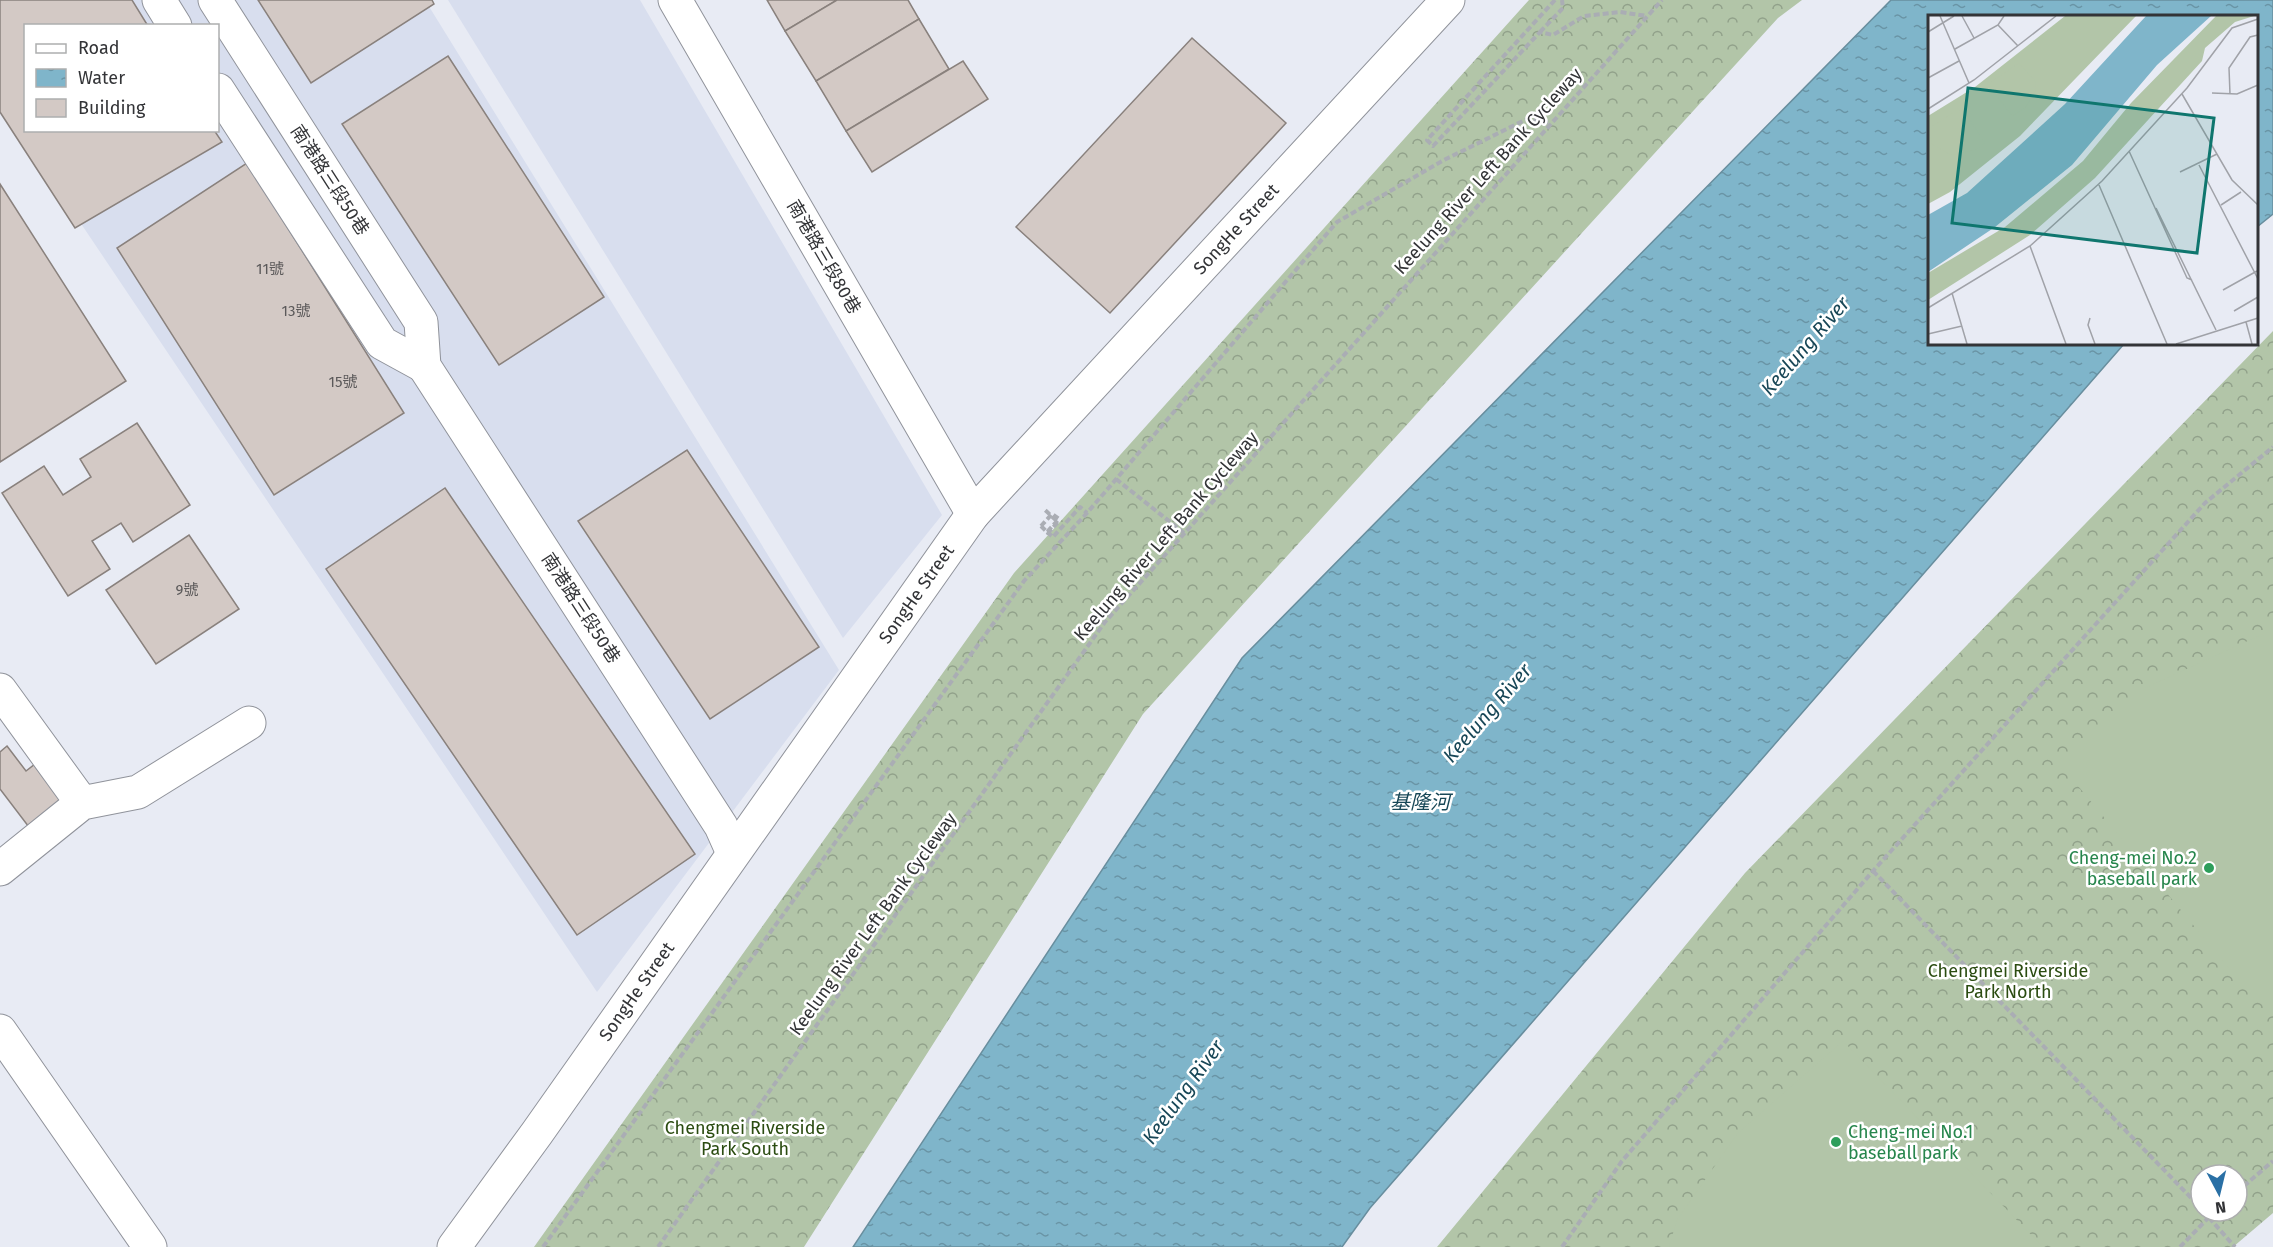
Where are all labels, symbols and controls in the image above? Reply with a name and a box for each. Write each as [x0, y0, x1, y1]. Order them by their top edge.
inset map [1928, 15, 2258, 345]
legend [24, 24, 219, 132]
text: Road [78, 37, 120, 59]
street label: Keelung River Left Bank Cycleway [1389, 63, 1587, 279]
text: Water [78, 67, 125, 89]
text: Building [78, 97, 146, 119]
street label: 南港路三段50巷 [286, 121, 374, 239]
street label: SongHe Street [1189, 179, 1284, 279]
street label: 南港路三段80巷 [782, 196, 866, 318]
house number: 11號 [256, 260, 284, 278]
water label: Keelung River [1756, 291, 1855, 400]
house number: 13號 [282, 302, 310, 320]
house number: 15號 [328, 373, 358, 391]
street label: Keelung River Left Bank Cycleway [1069, 427, 1263, 645]
street label: SongHe Street [874, 540, 959, 648]
street label: 南港路三段50巷 [537, 549, 625, 667]
house number: 9號 [176, 581, 198, 599]
water label: Keelung River [1438, 658, 1537, 767]
water label: 基隆河 [1390, 790, 1454, 814]
street label: Keelung River Left Bank Cycleway [785, 808, 961, 1040]
place label: Cheng-mei No.2 baseball park [2069, 847, 2198, 890]
marker: Cheng-mei No.2 baseball park [2202, 861, 2216, 875]
street label: SongHe Street [594, 937, 679, 1045]
park label: Chengmei Riverside Park North [1928, 960, 2088, 1003]
water label: Keelung River [1137, 1034, 1230, 1149]
park label: Chengmei Riverside Park South [665, 1117, 825, 1160]
place label: Cheng-mei No.1 baseball park [1848, 1121, 1973, 1164]
marker: Cheng-mei No.1 baseball park [1829, 1135, 1843, 1149]
north arrow [2189, 1163, 2249, 1223]
text: N [2214, 1197, 2227, 1217]

